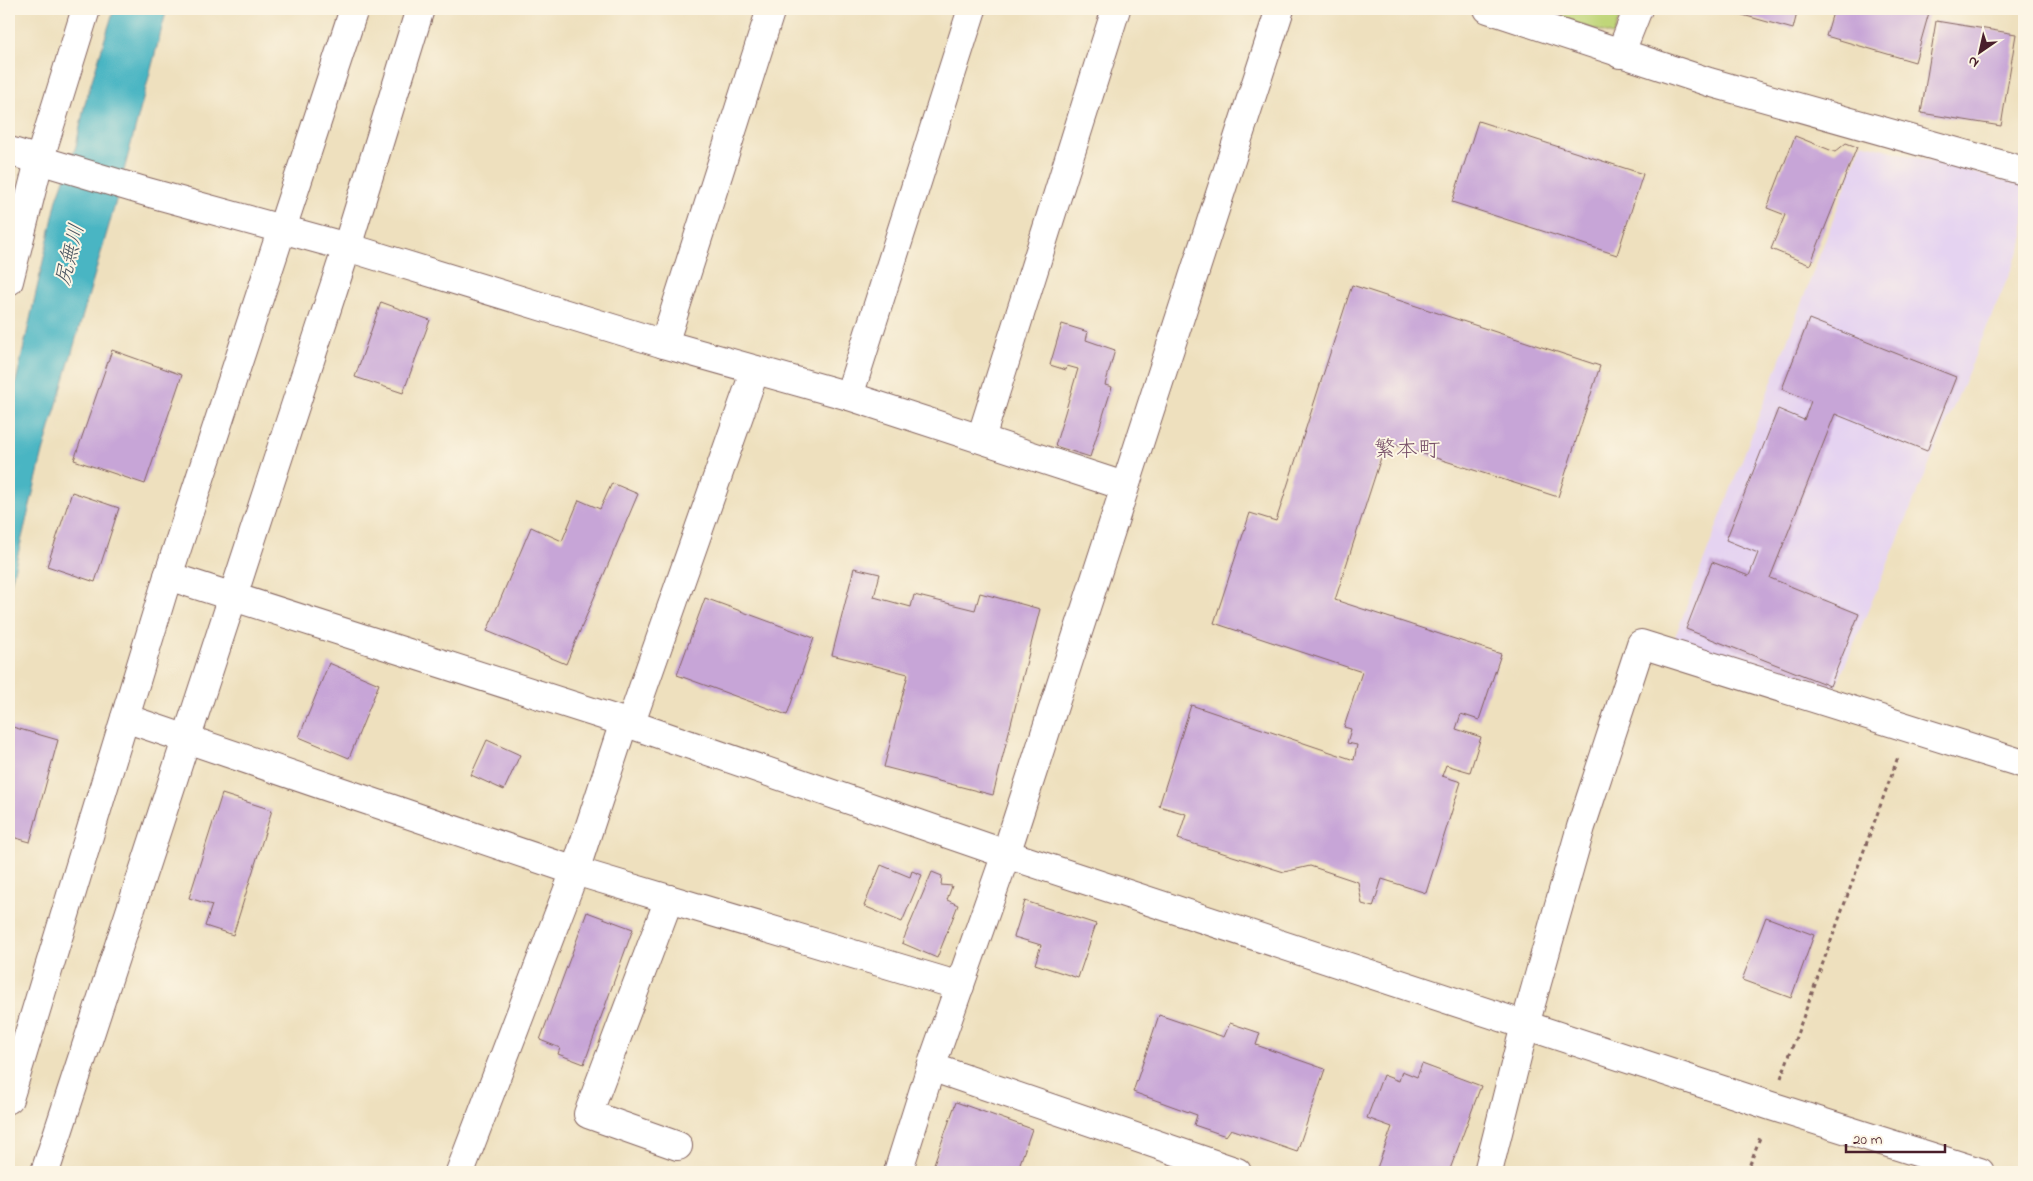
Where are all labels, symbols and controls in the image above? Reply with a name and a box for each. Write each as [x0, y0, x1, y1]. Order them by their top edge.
north arrow [1956, 28, 2006, 78]
text: N [1964, 50, 1983, 73]
water label: 尻無川 [49, 221, 93, 289]
district label: 繁本町 [1374, 435, 1440, 467]
scale bar [1846, 1121, 1944, 1153]
text: 20 m [1853, 1129, 1883, 1151]

